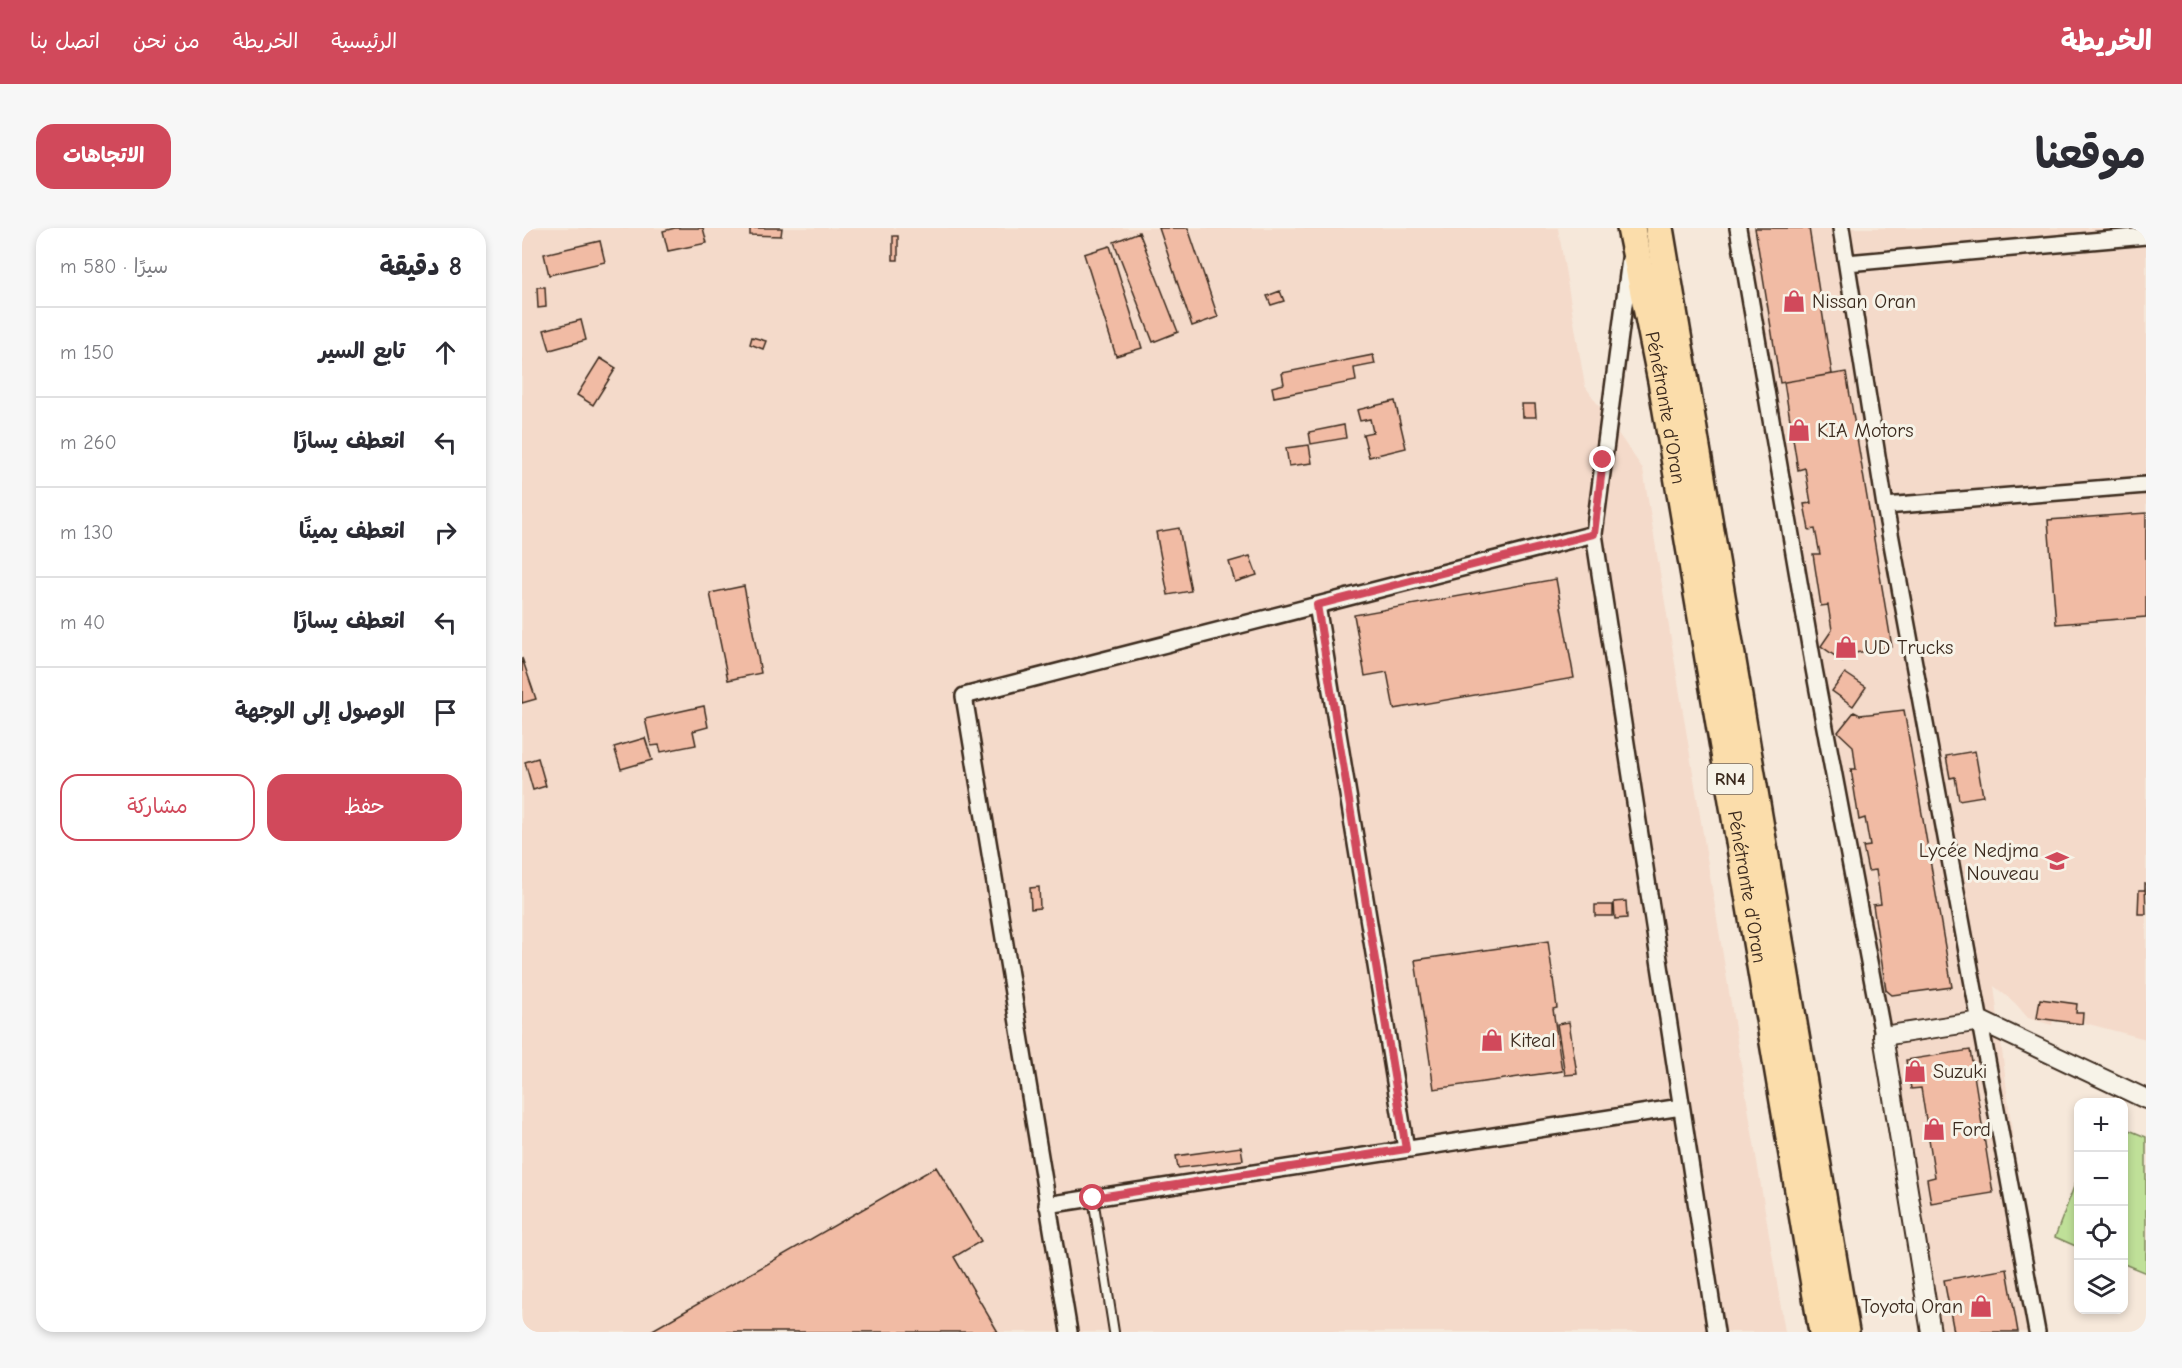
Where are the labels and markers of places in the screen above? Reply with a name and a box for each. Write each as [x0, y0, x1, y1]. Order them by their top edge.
shop icon: Nissan Oran [1781, 288, 1807, 314]
place label: Nissan Oran [1812, 290, 1916, 313]
shop icon: KIA Motors [1786, 417, 1812, 443]
place label: KIA Motors [1817, 419, 1913, 442]
shop icon: UD Trucks [1833, 634, 1859, 660]
place label: UD Trucks [1864, 636, 1953, 659]
place label: Lycée Nedjma Nouveau [1919, 839, 2039, 885]
school or university icon: Lycée Nedjma Nouveau [2044, 848, 2070, 874]
shop icon: Kiteal [1479, 1027, 1505, 1053]
place label: Kiteal [1510, 1029, 1556, 1052]
shop icon: Suzuki [1902, 1058, 1928, 1084]
place label: Suzuki [1933, 1060, 1987, 1083]
shop icon: Ford [1921, 1116, 1947, 1142]
place label: Ford [1952, 1118, 1991, 1141]
shop icon: Toyota Oran [1968, 1293, 1994, 1319]
place label: Toyota Oran [1861, 1295, 1963, 1318]

